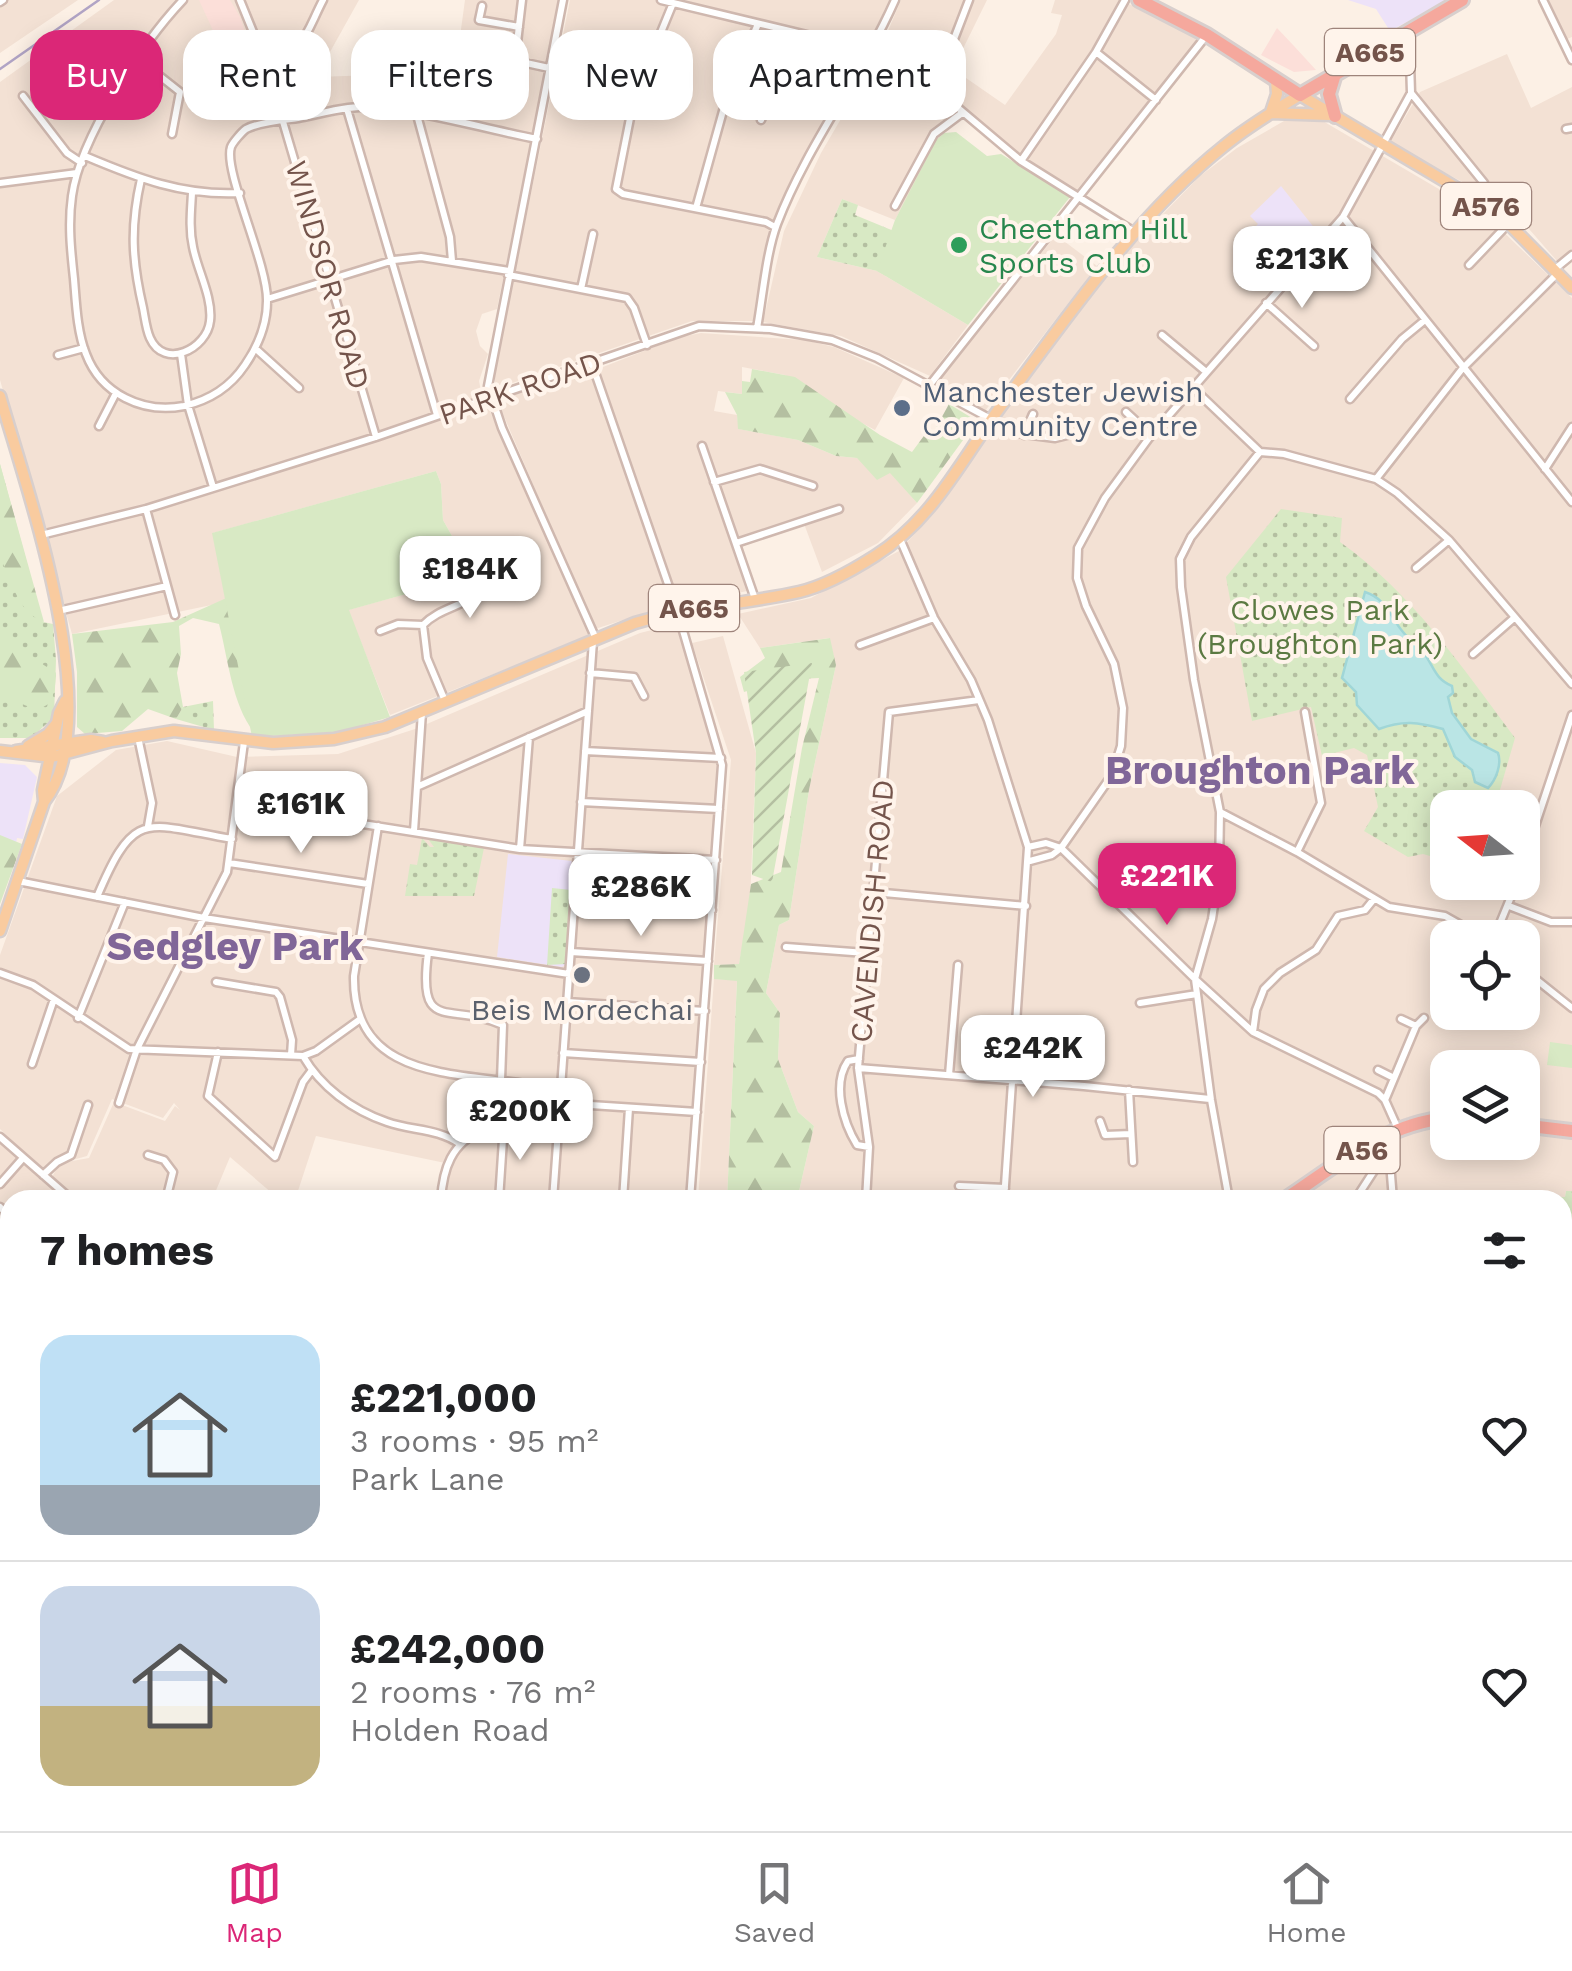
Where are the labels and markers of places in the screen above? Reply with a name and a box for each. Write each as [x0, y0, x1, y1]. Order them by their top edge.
place label: Cheetham Hill Sports Club [979, 211, 1188, 280]
pin: £213K [1232, 226, 1372, 311]
marker: Cheetham Hill Sports Club [948, 234, 970, 256]
place label: Manchester Jewish Community Centre [922, 374, 1204, 443]
marker: Manchester Jewish Community Centre [891, 397, 913, 419]
pin: £184K [400, 536, 540, 621]
pin: £161K [231, 771, 371, 856]
pin: £221K [1097, 843, 1237, 928]
pin: £286K [571, 854, 711, 939]
marker: Beis Mordechai [571, 964, 593, 986]
place label: Beis Mordechai [471, 992, 693, 1027]
pin: £242K [963, 1015, 1103, 1100]
pin: £200K [450, 1078, 590, 1163]

